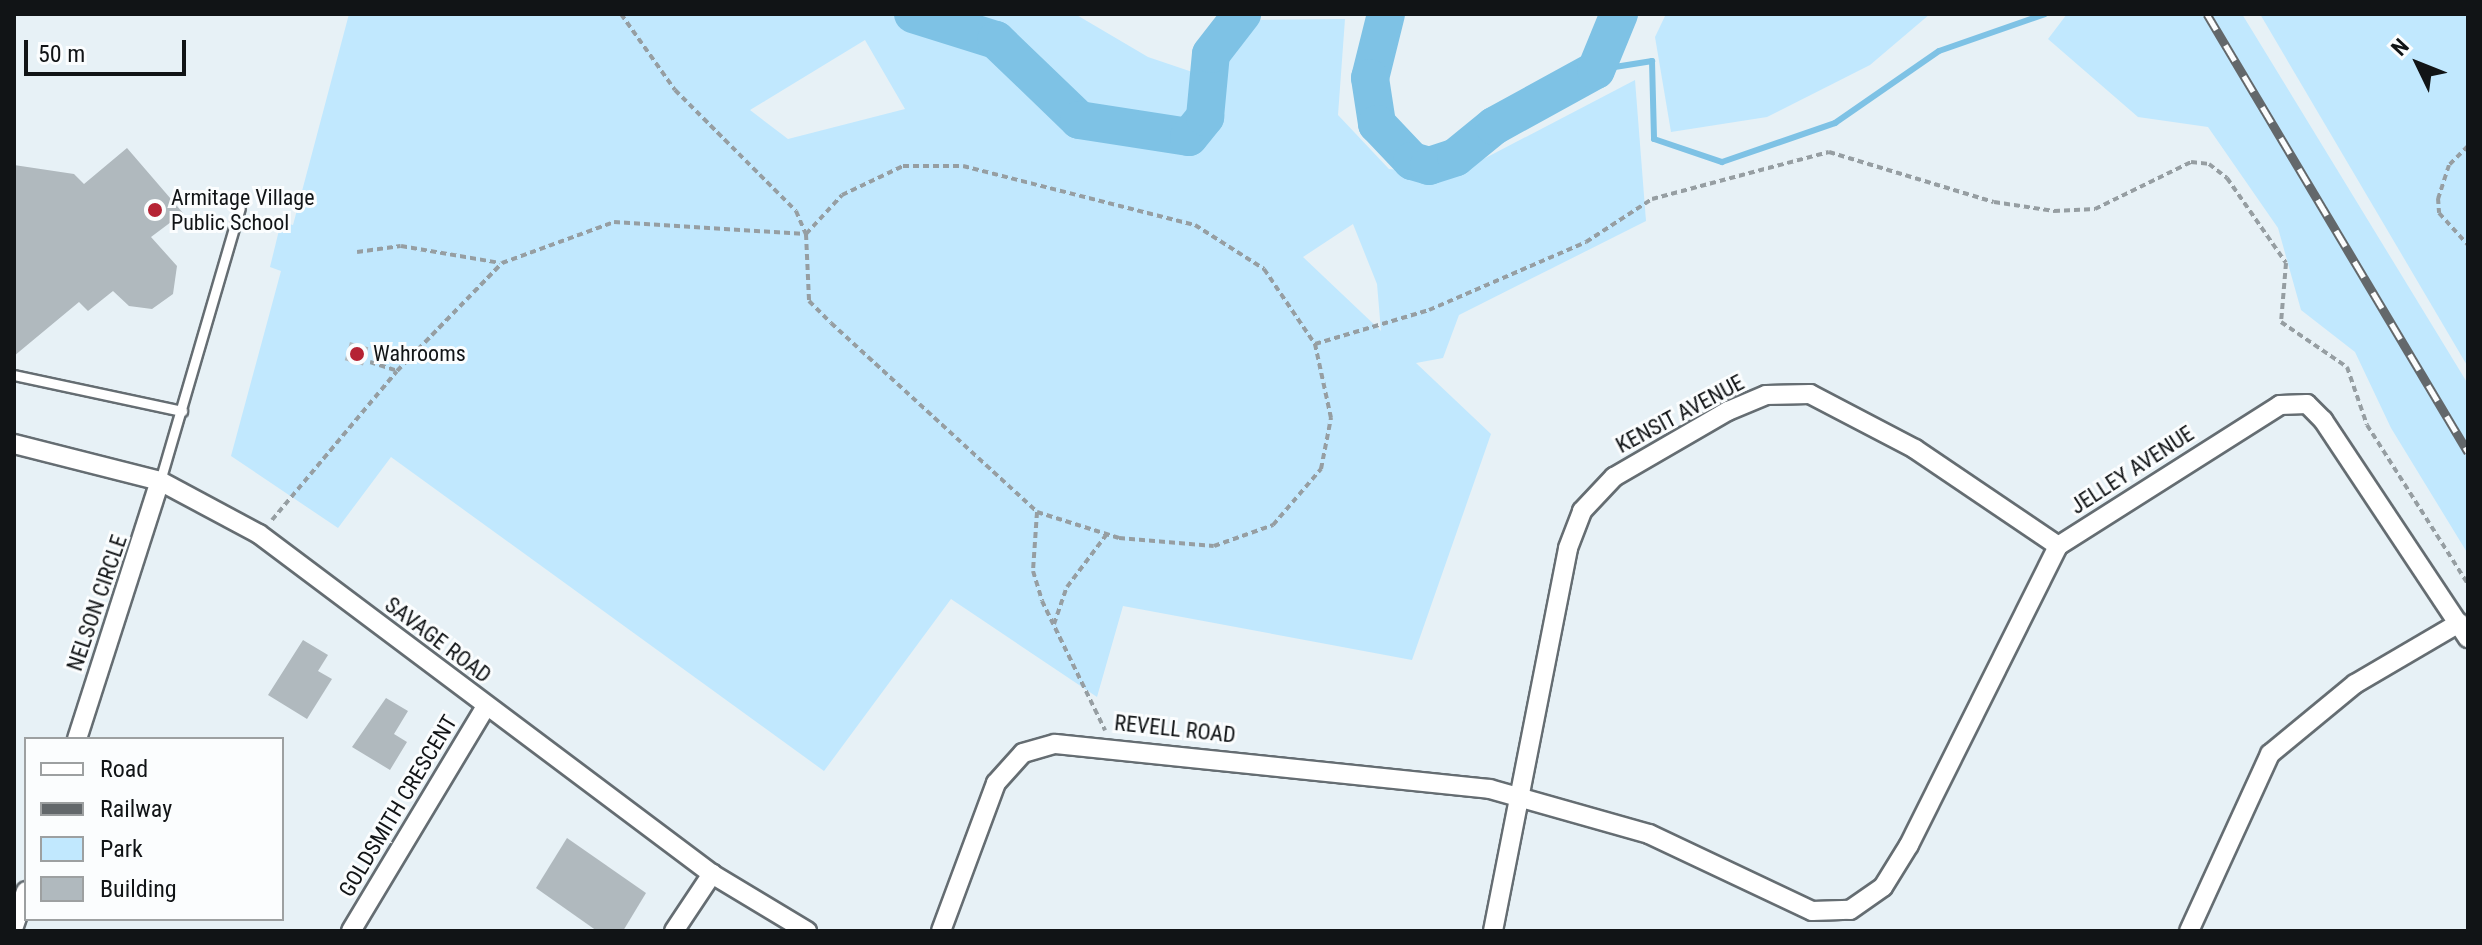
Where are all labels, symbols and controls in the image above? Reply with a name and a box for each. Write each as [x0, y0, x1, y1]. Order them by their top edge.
scale bar [28, 24, 190, 74]
north arrow [2378, 24, 2458, 104]
text: N [2386, 34, 2414, 61]
text: 50 m [38, 40, 85, 68]
place label: Armitage Village Public School [171, 184, 314, 236]
marker: Armitage Village Public School [146, 201, 164, 219]
place label: Wahrooms [373, 341, 466, 367]
marker: Wahrooms [348, 345, 366, 363]
street label: KENSIT AVENUE [1611, 369, 1749, 459]
street label: JELLEY AVENUE [2065, 420, 2199, 520]
street label: NELSON CIRCLE [61, 532, 133, 674]
street label: SAVAGE ROAD [380, 591, 496, 689]
street label: GOLDSMITH CRESCENT [333, 710, 463, 902]
street label: REVELL ROAD [1113, 710, 1237, 748]
legend [24, 737, 284, 921]
text: Road [100, 755, 148, 783]
text: Railway [100, 795, 172, 823]
text: Park [100, 835, 143, 863]
text: Building [100, 875, 177, 903]

